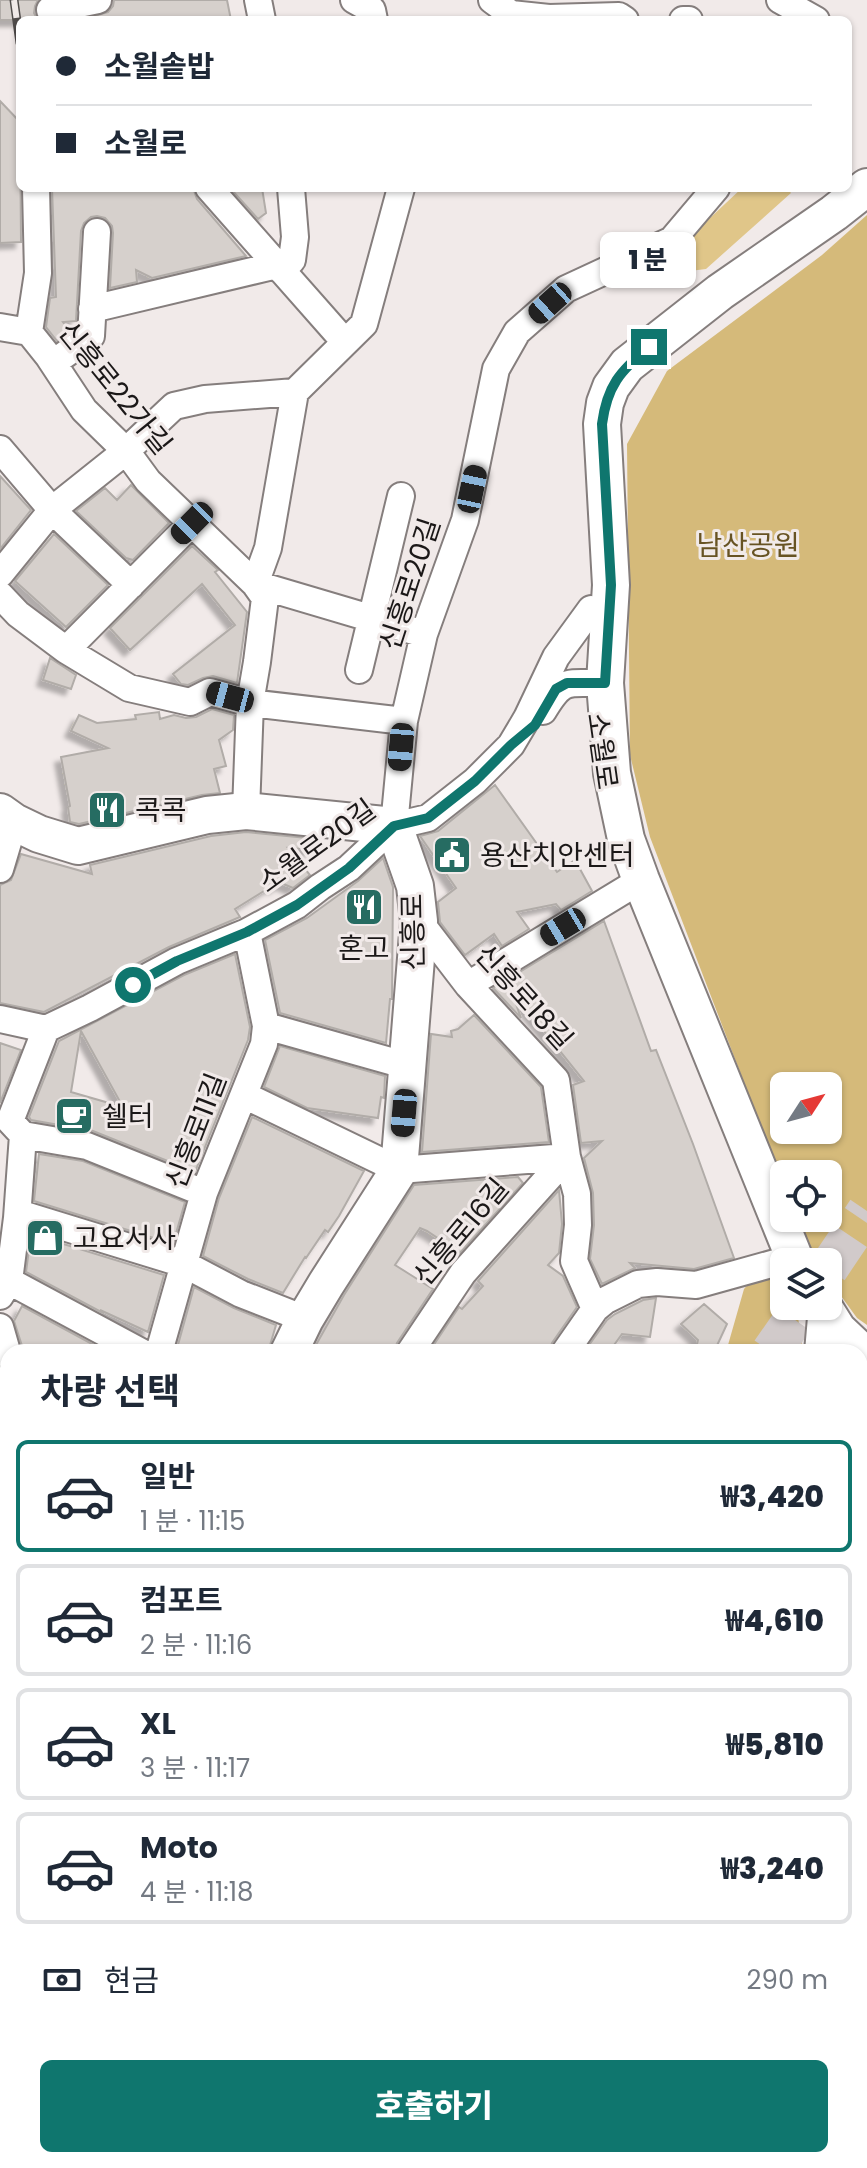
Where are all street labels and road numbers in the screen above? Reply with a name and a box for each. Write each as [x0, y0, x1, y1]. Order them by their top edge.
street label: 신흥로22가길 [49, 313, 181, 463]
street label: 신흥로20길 [370, 513, 450, 655]
street label: 소월로 [577, 710, 627, 792]
street label: 소월로20길 [250, 790, 384, 902]
street label: 신흥로 [393, 893, 433, 971]
street label: 신흥로18길 [466, 936, 582, 1058]
street label: 신흥로11길 [156, 1068, 236, 1194]
street label: 신흥로16길 [404, 1170, 518, 1294]

